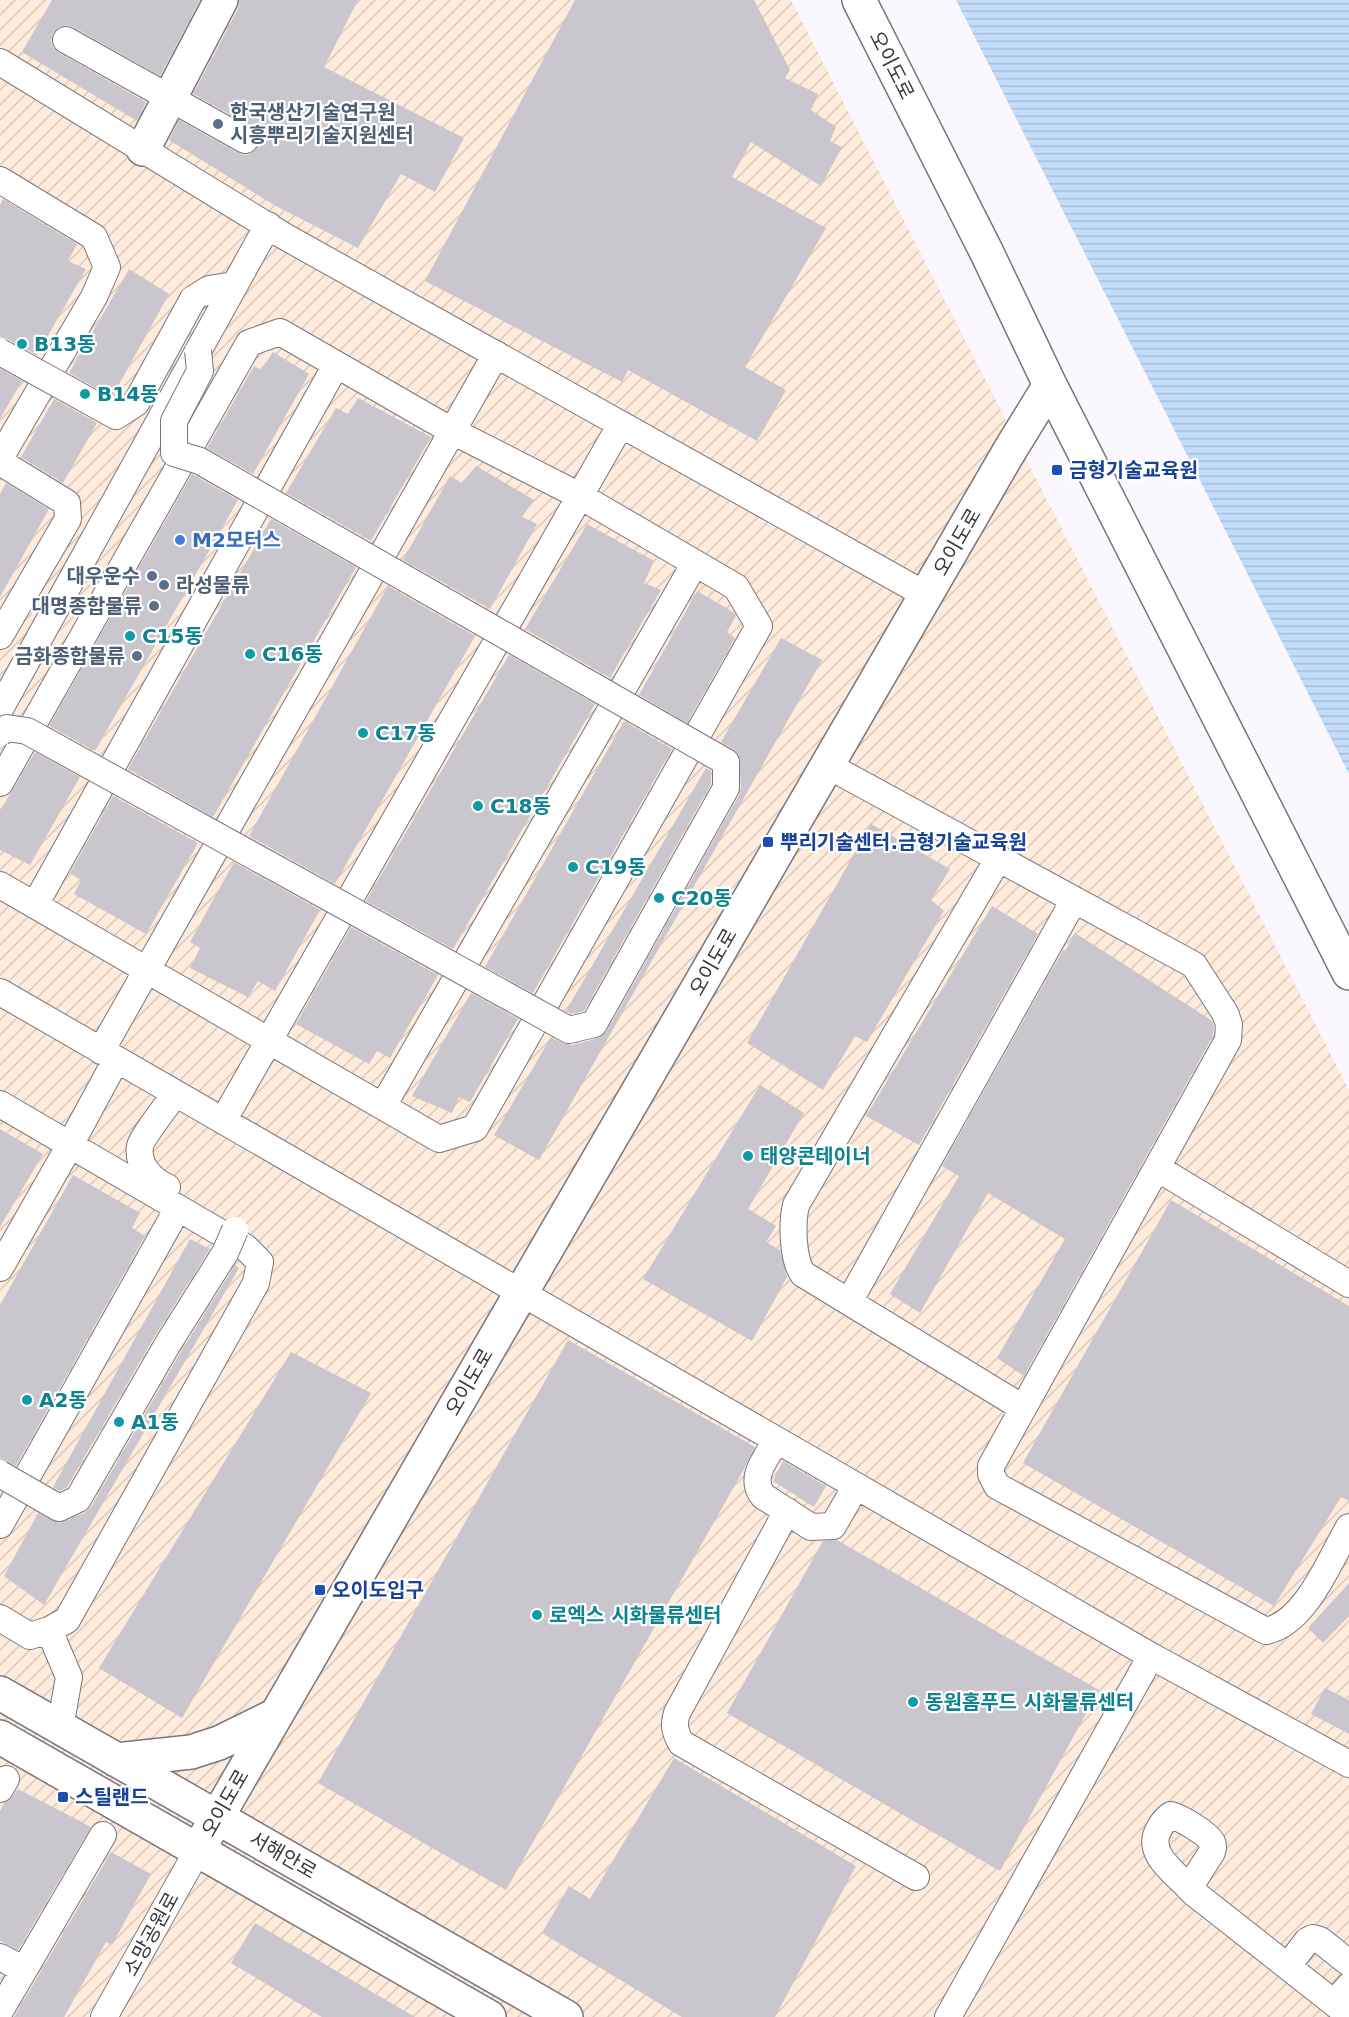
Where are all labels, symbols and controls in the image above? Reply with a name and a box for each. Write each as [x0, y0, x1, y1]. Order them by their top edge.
street label: 오이도로 [865, 27, 919, 103]
place label: 한국생산기술연구원 시흥뿌리기술지원센터 [230, 100, 414, 147]
marker: 한국생산기술연구원 시흥뿌리기술지원센터 [211, 117, 225, 131]
place label: B13동 [34, 332, 95, 356]
marker: B13동 [15, 337, 29, 351]
place label: B14동 [97, 382, 158, 406]
marker: B14동 [78, 387, 92, 401]
place label: 금형기술교육원 [1069, 458, 1198, 482]
marker: 금형기술교육원 [1050, 463, 1064, 477]
street label: 오이도로 [928, 504, 986, 580]
place label: M2모터스 [192, 528, 281, 552]
marker: M2모터스 [173, 533, 187, 547]
place label: 대우운수 [66, 564, 140, 588]
marker: 대우운수 [145, 569, 159, 583]
place label: 라성물류 [176, 573, 250, 597]
marker: 라성물류 [157, 578, 171, 592]
place label: 대명종합물류 [32, 594, 142, 618]
marker: 대명종합물류 [147, 599, 161, 613]
place label: C15동 [142, 624, 203, 648]
marker: C15동 [123, 629, 137, 643]
place label: C16동 [262, 642, 323, 666]
place label: 금화종합물류 [15, 644, 125, 668]
marker: C16동 [243, 647, 257, 661]
marker: 금화종합물류 [130, 649, 144, 663]
place label: C17동 [375, 721, 436, 745]
marker: C17동 [356, 726, 370, 740]
place label: C18동 [490, 794, 551, 818]
marker: C18동 [471, 799, 485, 813]
place label: 뿌리기술센터.금형기술교육원 [780, 830, 1027, 854]
marker: 뿌리기술센터.금형기술교육원 [761, 835, 775, 849]
place label: C19동 [585, 855, 646, 879]
marker: C19동 [566, 860, 580, 874]
place label: C20동 [671, 886, 732, 910]
marker: C20동 [652, 891, 666, 905]
street label: 오이도로 [684, 924, 742, 1000]
place label: 태양콘테이너 [760, 1144, 870, 1168]
marker: 태양콘테이너 [741, 1149, 755, 1163]
street label: 오이도로 [440, 1344, 498, 1420]
place label: A2동 [39, 1388, 87, 1412]
marker: A2동 [20, 1393, 34, 1407]
place label: A1동 [131, 1410, 179, 1434]
marker: A1동 [112, 1415, 126, 1429]
place label: 오이도입구 [332, 1578, 424, 1602]
marker: 오이도입구 [313, 1583, 327, 1597]
place label: 로엑스 시화물류센터 [549, 1603, 722, 1627]
marker: 로엑스 시화물류센터 [530, 1608, 544, 1622]
place label: 동원홈푸드 시화물류센터 [925, 1690, 1134, 1714]
marker: 동원홈푸드 시화물류센터 [906, 1695, 920, 1709]
street label: 오이도로 [196, 1765, 254, 1841]
place label: 스틸랜드 [75, 1785, 149, 1809]
marker: 스틸랜드 [56, 1790, 70, 1804]
street label: 서해안로 [245, 1826, 321, 1884]
street label: 소망공원로 [118, 1888, 184, 1980]

